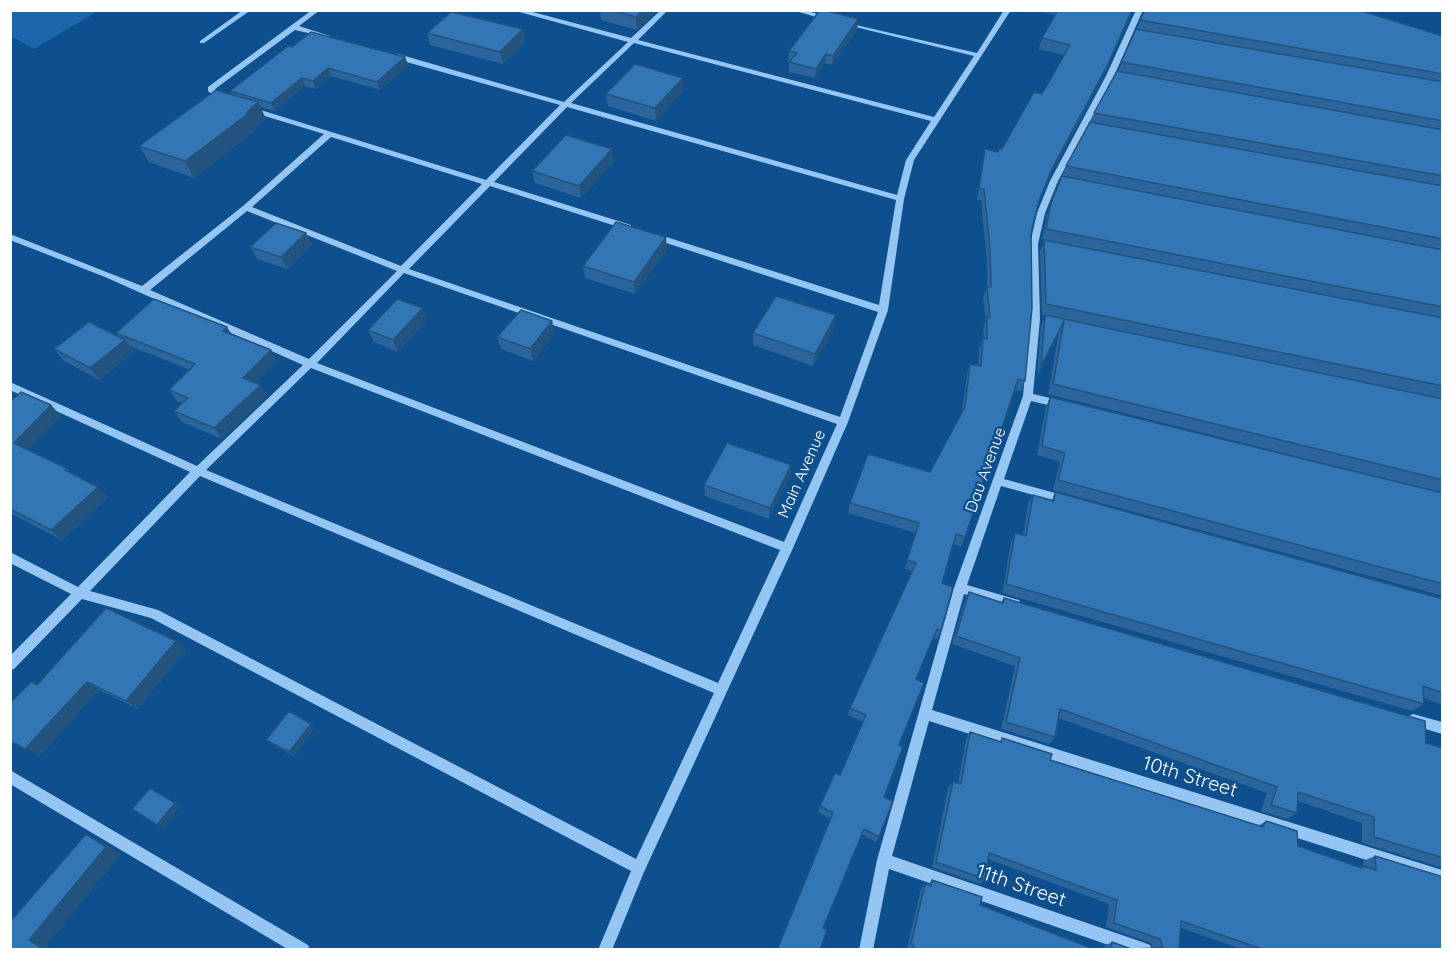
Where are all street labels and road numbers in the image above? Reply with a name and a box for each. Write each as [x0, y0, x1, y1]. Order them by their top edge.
street label: Dau Avenue [962, 425, 1010, 515]
street label: Main Avenue [774, 427, 830, 521]
street label: 10th Street [1140, 751, 1240, 803]
street label: 11th Street [973, 860, 1069, 912]

